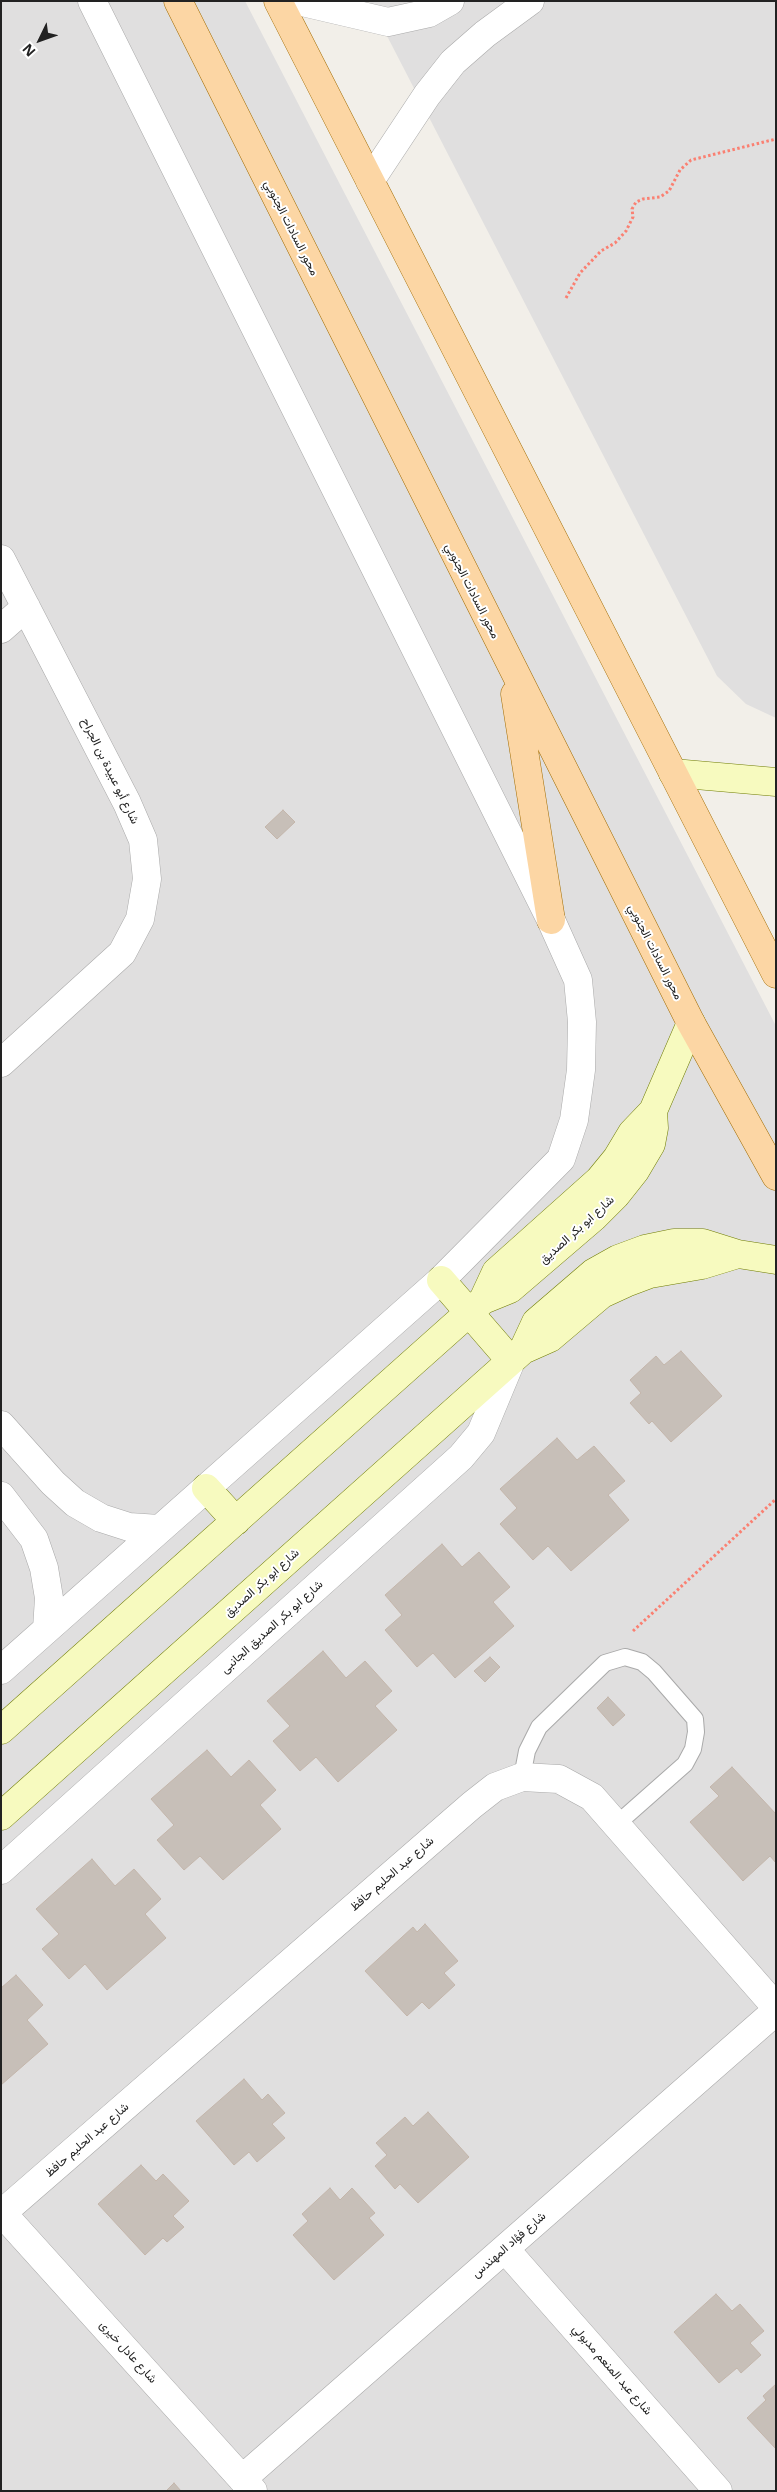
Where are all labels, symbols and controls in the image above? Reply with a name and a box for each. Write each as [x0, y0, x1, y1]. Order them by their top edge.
north arrow [15, 15, 65, 65]
text: N [18, 40, 39, 61]
street label: محور السادات الجنوبي [261, 178, 321, 278]
street label: محور السادات الجنوبي [442, 541, 502, 641]
street label: شارع أبو عبيدة بن الجراح [78, 716, 142, 826]
street label: محور السادات الجنوبي [625, 902, 685, 1002]
street label: شارع ابو بكر الصديق [537, 1193, 617, 1267]
street label: شارع ابو بكر الصديق [222, 1546, 302, 1620]
street label: شارع ابو بكر الصديق الجانبى [218, 1577, 326, 1677]
street label: شارع عبد الحليم حافظ [347, 1834, 437, 1914]
street label: شارع عبد الحليم حافظ [42, 2100, 132, 2180]
street label: شارع فؤاد المهندس [469, 2209, 549, 2281]
street label: شارع عادل خيرى [96, 2318, 160, 2386]
street label: شارع عبد المنعم مدبولي [569, 2322, 655, 2418]

